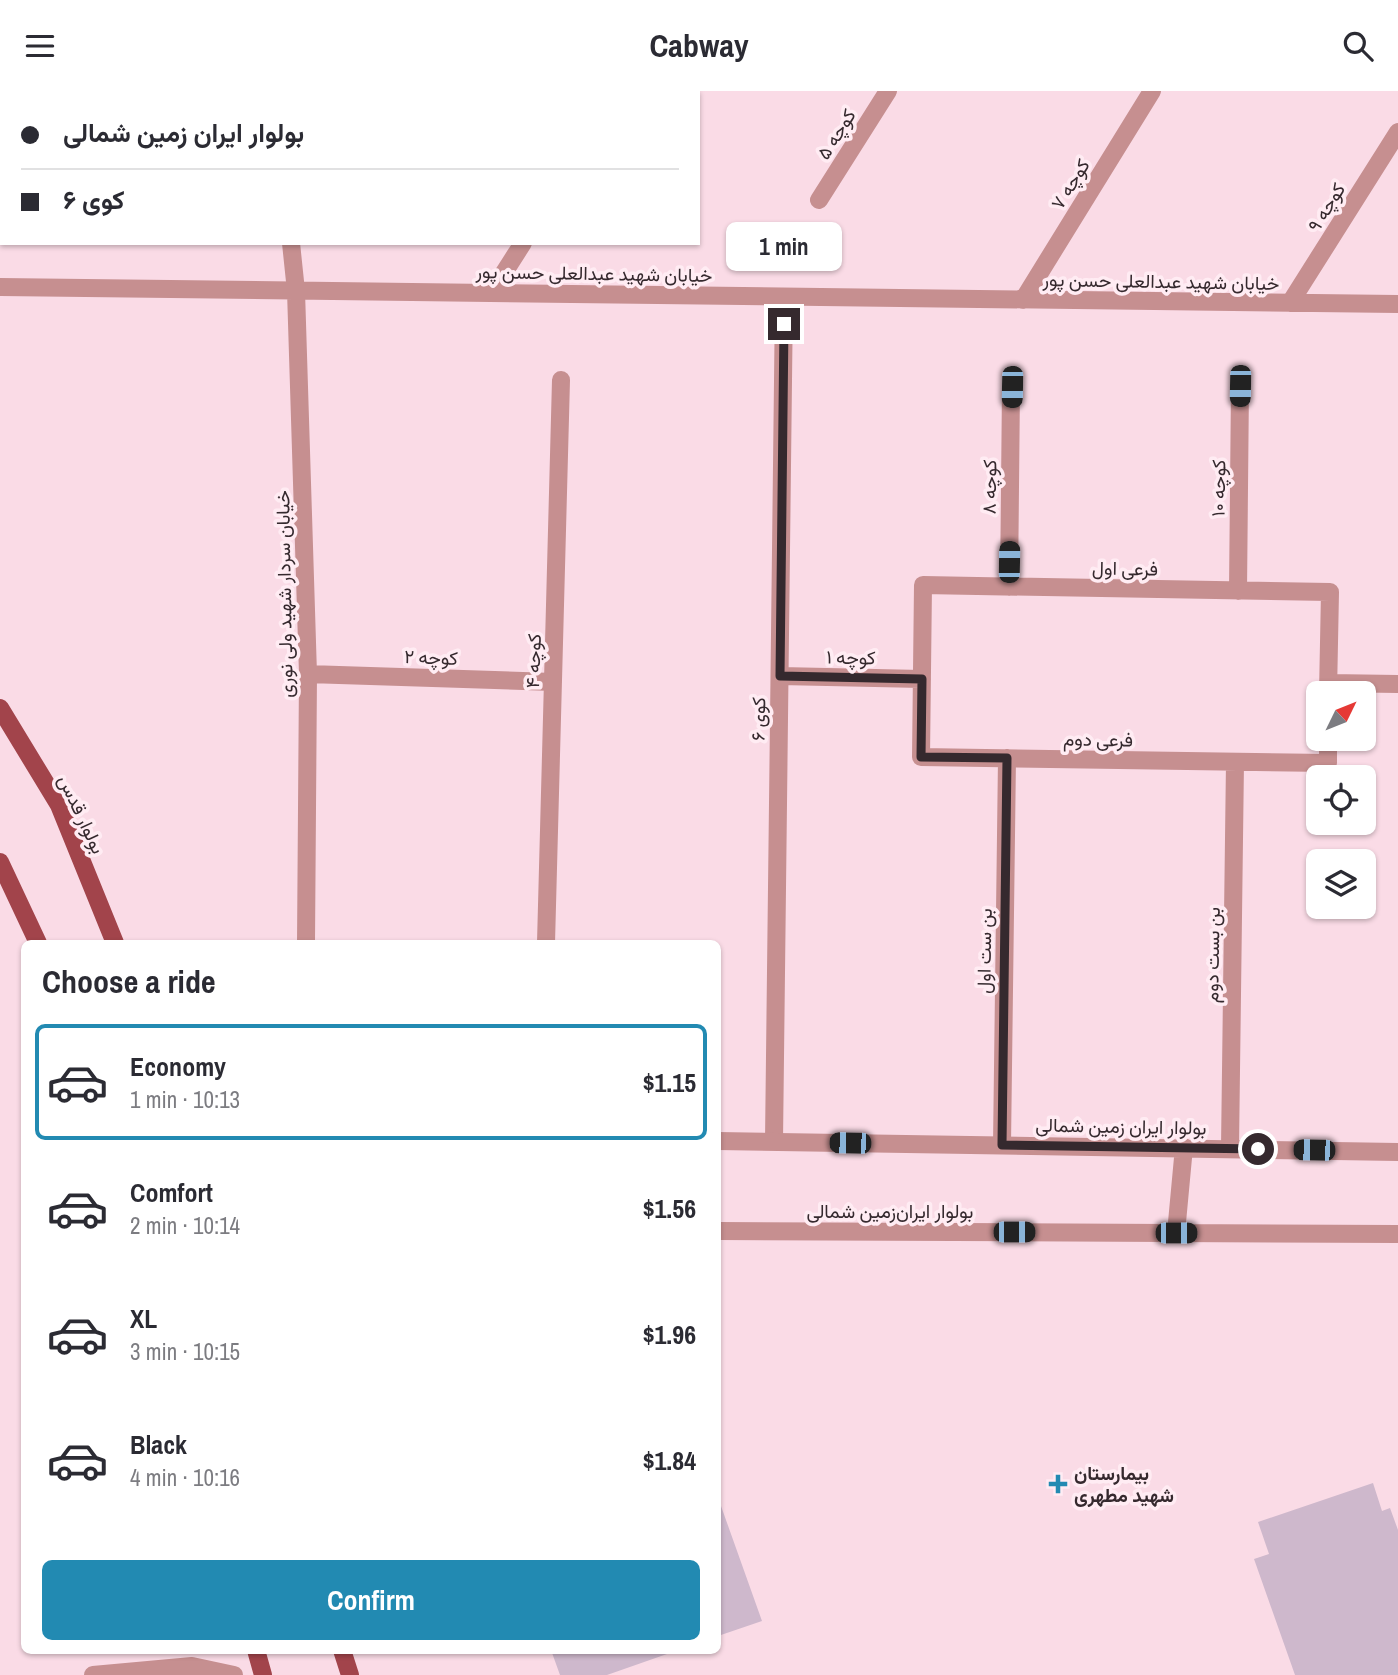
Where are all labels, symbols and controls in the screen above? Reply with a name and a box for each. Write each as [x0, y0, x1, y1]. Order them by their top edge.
text: Cabway [649, 24, 749, 67]
icon: menu [21, 27, 59, 65]
icon: search [1339, 27, 1377, 65]
street label: کوچه ۵ [810, 104, 862, 165]
text: بولوار ایران زمین شمالی [63, 115, 304, 150]
street label: کوچه ۷ [1044, 154, 1096, 215]
street label: کوچه ۹ [1301, 178, 1352, 237]
text: کوی ۶ [63, 182, 124, 217]
callout: 1 min [726, 223, 842, 271]
text: 1 min [759, 231, 809, 262]
street label: خیابان شهید عبدالعلی حسن پور [474, 258, 713, 289]
street label: خیابان شهید عبدالعلی حسن پور [1041, 266, 1280, 297]
route end [768, 308, 800, 340]
car [1230, 365, 1251, 407]
car [1002, 366, 1023, 408]
street label: کوچه ۸ [976, 459, 1003, 515]
street label: کوچه ۱۰ [1205, 459, 1232, 517]
street label: خیابان سردار شهید ولی نوری [269, 490, 299, 698]
car [999, 541, 1020, 583]
street label: فرعی اول [1092, 554, 1158, 582]
street label: کوچه ۴ [519, 633, 548, 689]
street label: کوچه ۲ [404, 643, 458, 672]
street label: کوچه ۱ [826, 644, 876, 671]
north arrow [1306, 681, 1376, 751]
map controls [1306, 681, 1376, 919]
street label: کوی ۶ [745, 697, 771, 741]
street label: فرعی دوم [1063, 725, 1133, 753]
button: locate [1306, 765, 1376, 835]
street label: بولوار قدس [52, 770, 112, 858]
button: layers [1306, 849, 1376, 919]
street label: بن بست دوم [1198, 907, 1226, 1003]
street label: بن ست اول [970, 908, 998, 994]
text: Choose a ride [42, 960, 216, 1003]
text: Economy [130, 1049, 226, 1084]
icon: car [46, 1051, 109, 1114]
text: $1.15 [643, 1065, 696, 1100]
text: 1 min · 10:13 [130, 1084, 240, 1115]
street label: بولوار ایران زمین شمالی [1035, 1112, 1207, 1140]
car [829, 1132, 872, 1154]
route start [1242, 1133, 1274, 1165]
car [1293, 1139, 1336, 1161]
text: Comfort [130, 1175, 213, 1210]
icon: car [46, 1177, 109, 1240]
text: $1.56 [643, 1191, 696, 1226]
street label: بولوار ایران‌زمین شمالی [807, 1198, 973, 1224]
text: 2 min · 10:14 [130, 1210, 240, 1241]
car [994, 1222, 1036, 1243]
car [1156, 1223, 1198, 1244]
text: XL [130, 1301, 157, 1336]
icon: car [46, 1303, 109, 1366]
text: $1.96 [643, 1317, 696, 1352]
text: 3 min · 10:15 [130, 1336, 240, 1367]
text: Black [130, 1427, 187, 1462]
icon: car [46, 1429, 109, 1492]
text: $1.84 [643, 1443, 696, 1478]
place label: بیمارستان شهید مطهری [1074, 1460, 1174, 1508]
text: 4 min · 10:16 [130, 1462, 240, 1493]
marker: بیمارستان شهید مطهری [1048, 1474, 1068, 1494]
button: Confirm [42, 1560, 700, 1640]

